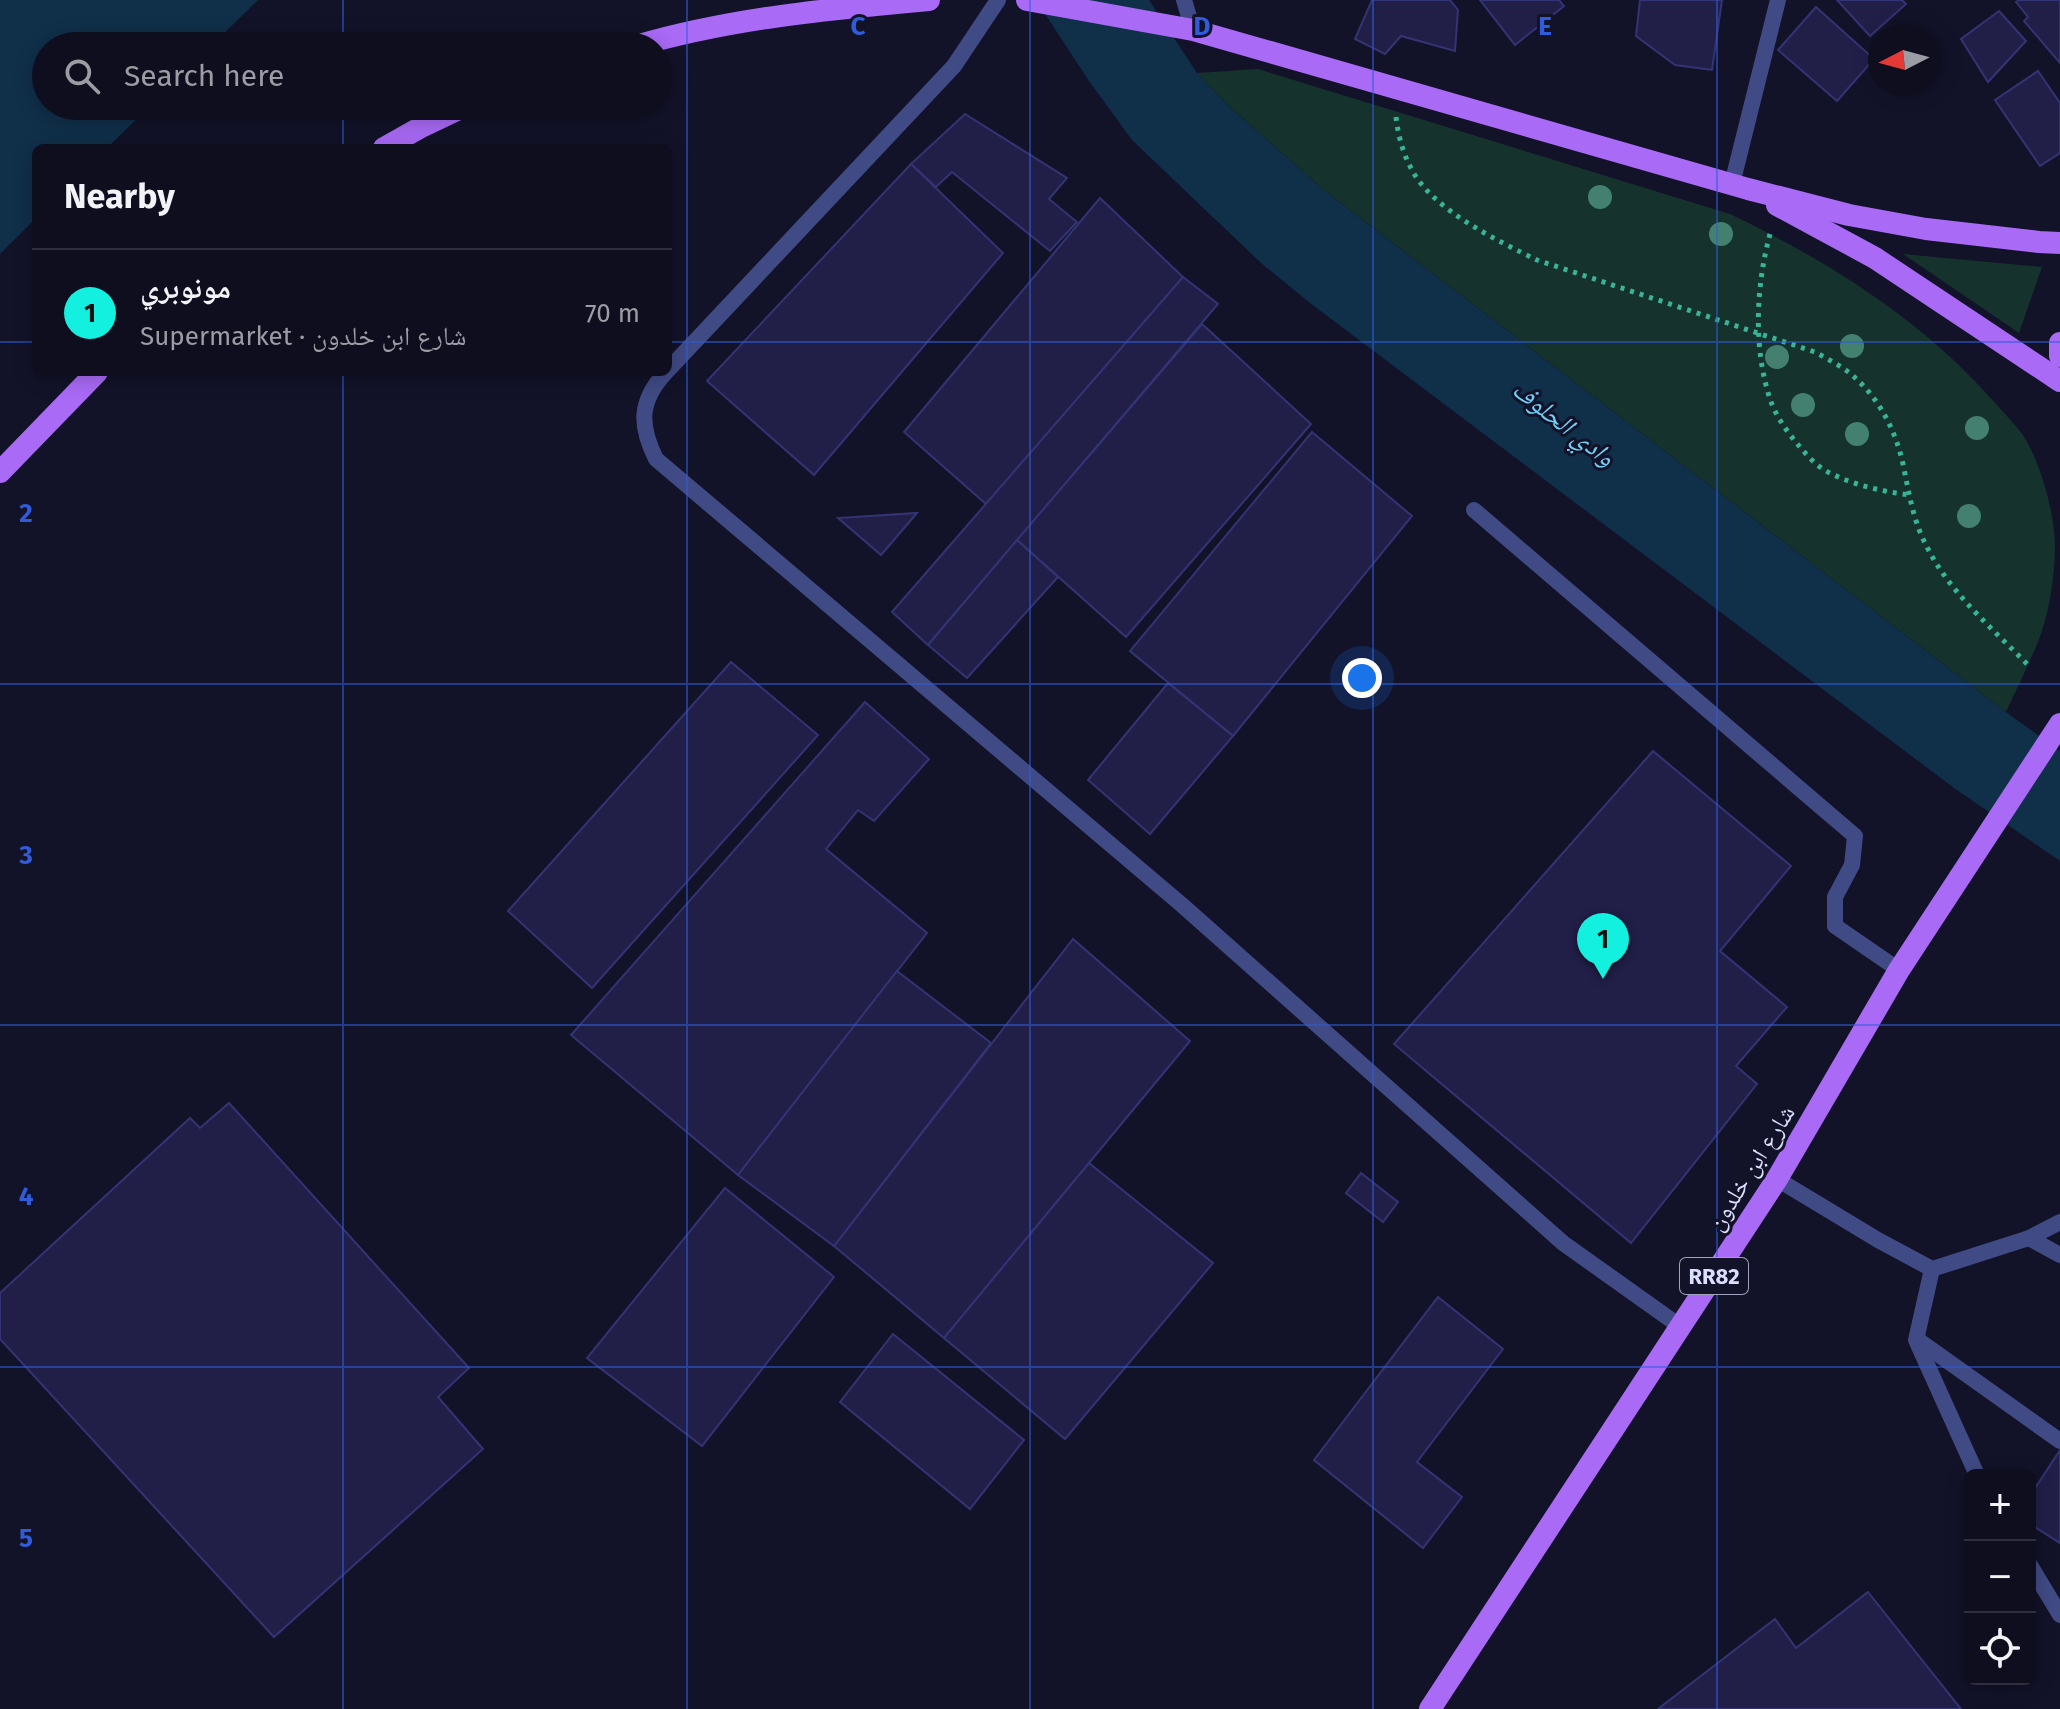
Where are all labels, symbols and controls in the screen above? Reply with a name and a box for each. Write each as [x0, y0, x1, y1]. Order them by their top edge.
text: C [851, 11, 866, 42]
text: D [1194, 11, 1211, 42]
text: E [1538, 11, 1552, 42]
north arrow [1868, 24, 1940, 96]
search box [32, 32, 672, 120]
icon: search [60, 54, 104, 98]
text: Search here [124, 58, 284, 94]
text: Nearby [64, 176, 175, 217]
text: مونوبري [140, 270, 231, 306]
text: 1 [84, 298, 96, 329]
text: 70 m [585, 298, 640, 329]
text: Supermarket · شارع ابن خلدون [140, 321, 466, 352]
water label: وادي الحلوف [1503, 374, 1621, 477]
text: 2 [19, 498, 33, 529]
your location [1342, 658, 1382, 698]
text: 3 [18, 840, 33, 871]
pin: 1 [1577, 913, 1629, 979]
street label: شارع ابن خلدون [1701, 1100, 1801, 1236]
text: 4 [19, 1181, 34, 1212]
road number: RR82 [1680, 1258, 1748, 1294]
map controls [1964, 1469, 2036, 1685]
button: + [1964, 1469, 2036, 1541]
text: 5 [19, 1523, 33, 1554]
button: − [1964, 1541, 2036, 1613]
button: locate [1964, 1613, 2036, 1685]

